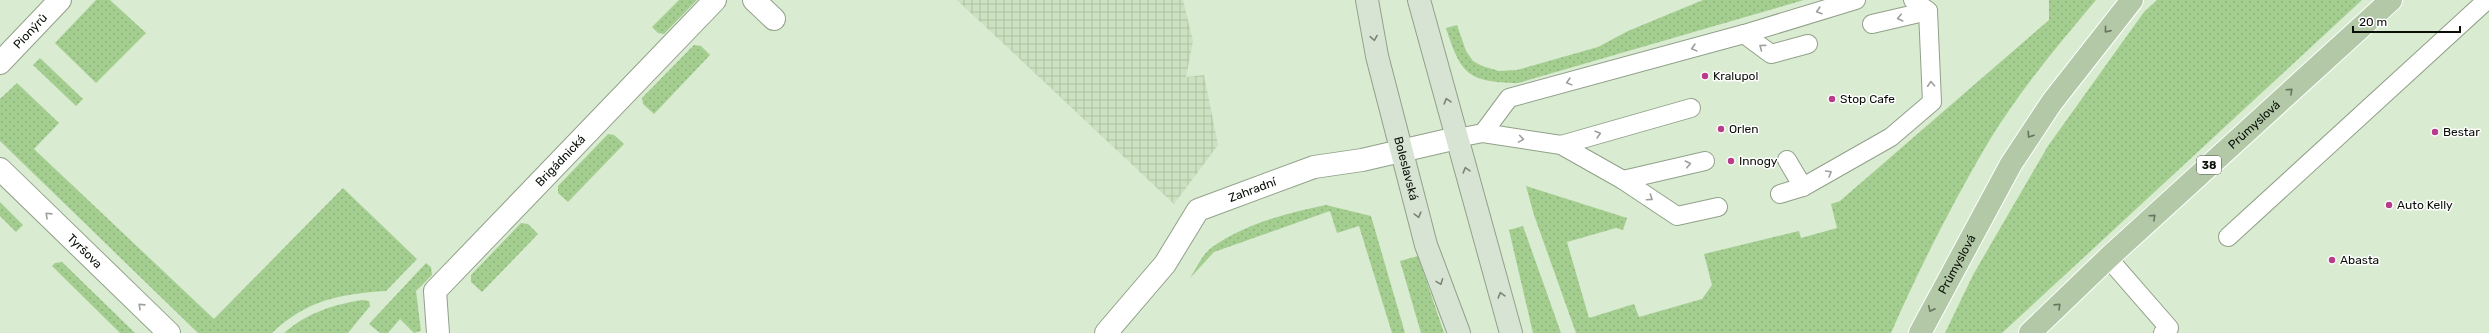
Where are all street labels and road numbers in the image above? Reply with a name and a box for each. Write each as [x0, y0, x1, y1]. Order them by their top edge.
street label: Pionýrů [10, 11, 50, 52]
street label: Průmyslová [2225, 98, 2283, 152]
street label: Brigádnická [533, 132, 588, 189]
street label: Boleslavská [1391, 135, 1421, 202]
road number: 38 [2197, 156, 2221, 174]
street label: Zahradní [1227, 174, 1279, 205]
street label: Tyršova [64, 231, 105, 271]
street label: Průmyslová [1935, 232, 1979, 296]

